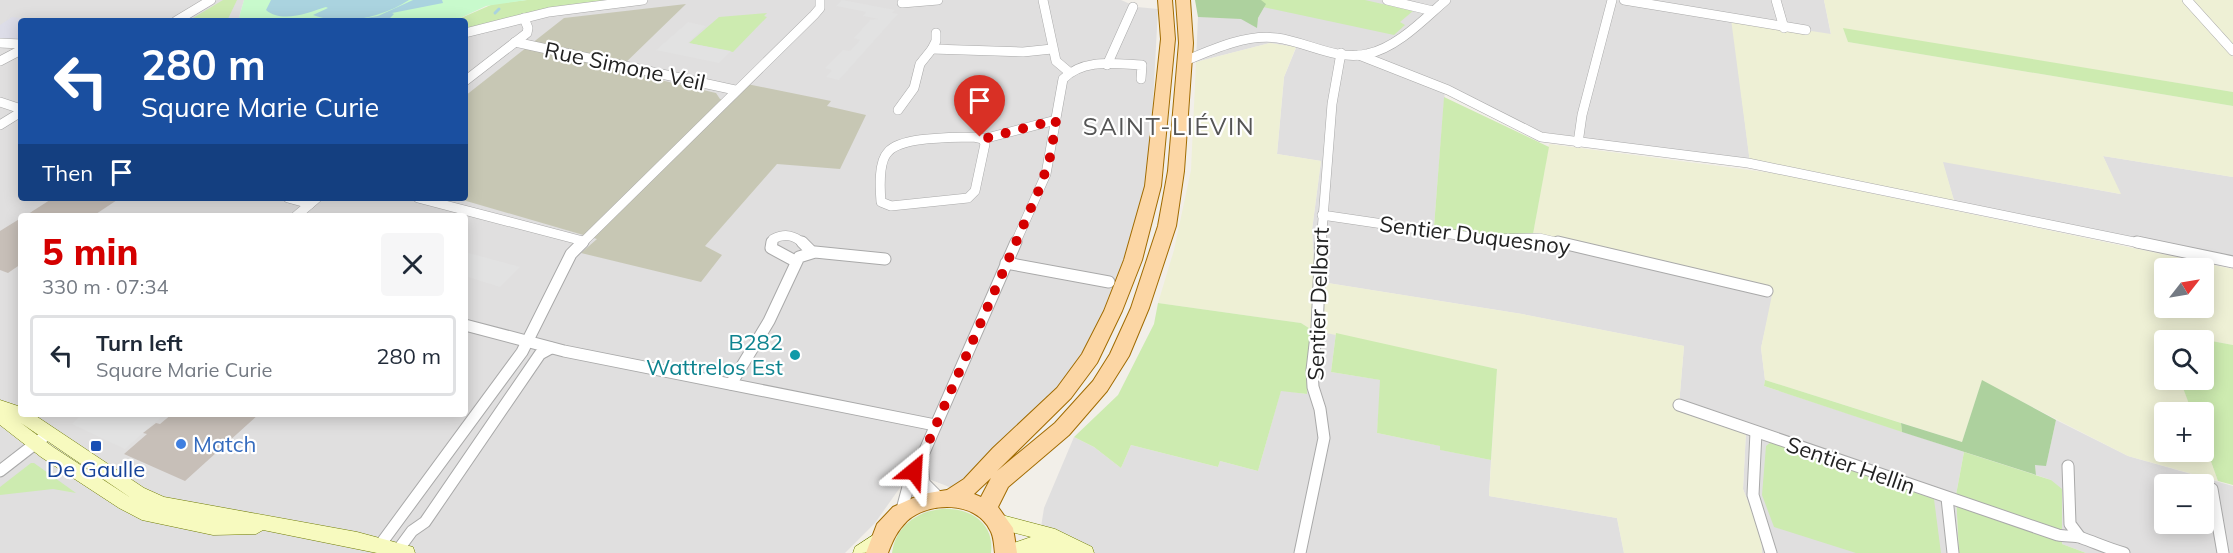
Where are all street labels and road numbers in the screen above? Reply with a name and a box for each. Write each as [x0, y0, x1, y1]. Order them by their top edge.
street label: Rue Simone Veil [542, 35, 708, 97]
street label: Sentier Duquesnoy [1378, 209, 1572, 261]
street label: Sentier Delbart [1301, 227, 1335, 381]
street label: Sentier Hellin [1783, 430, 1919, 500]

